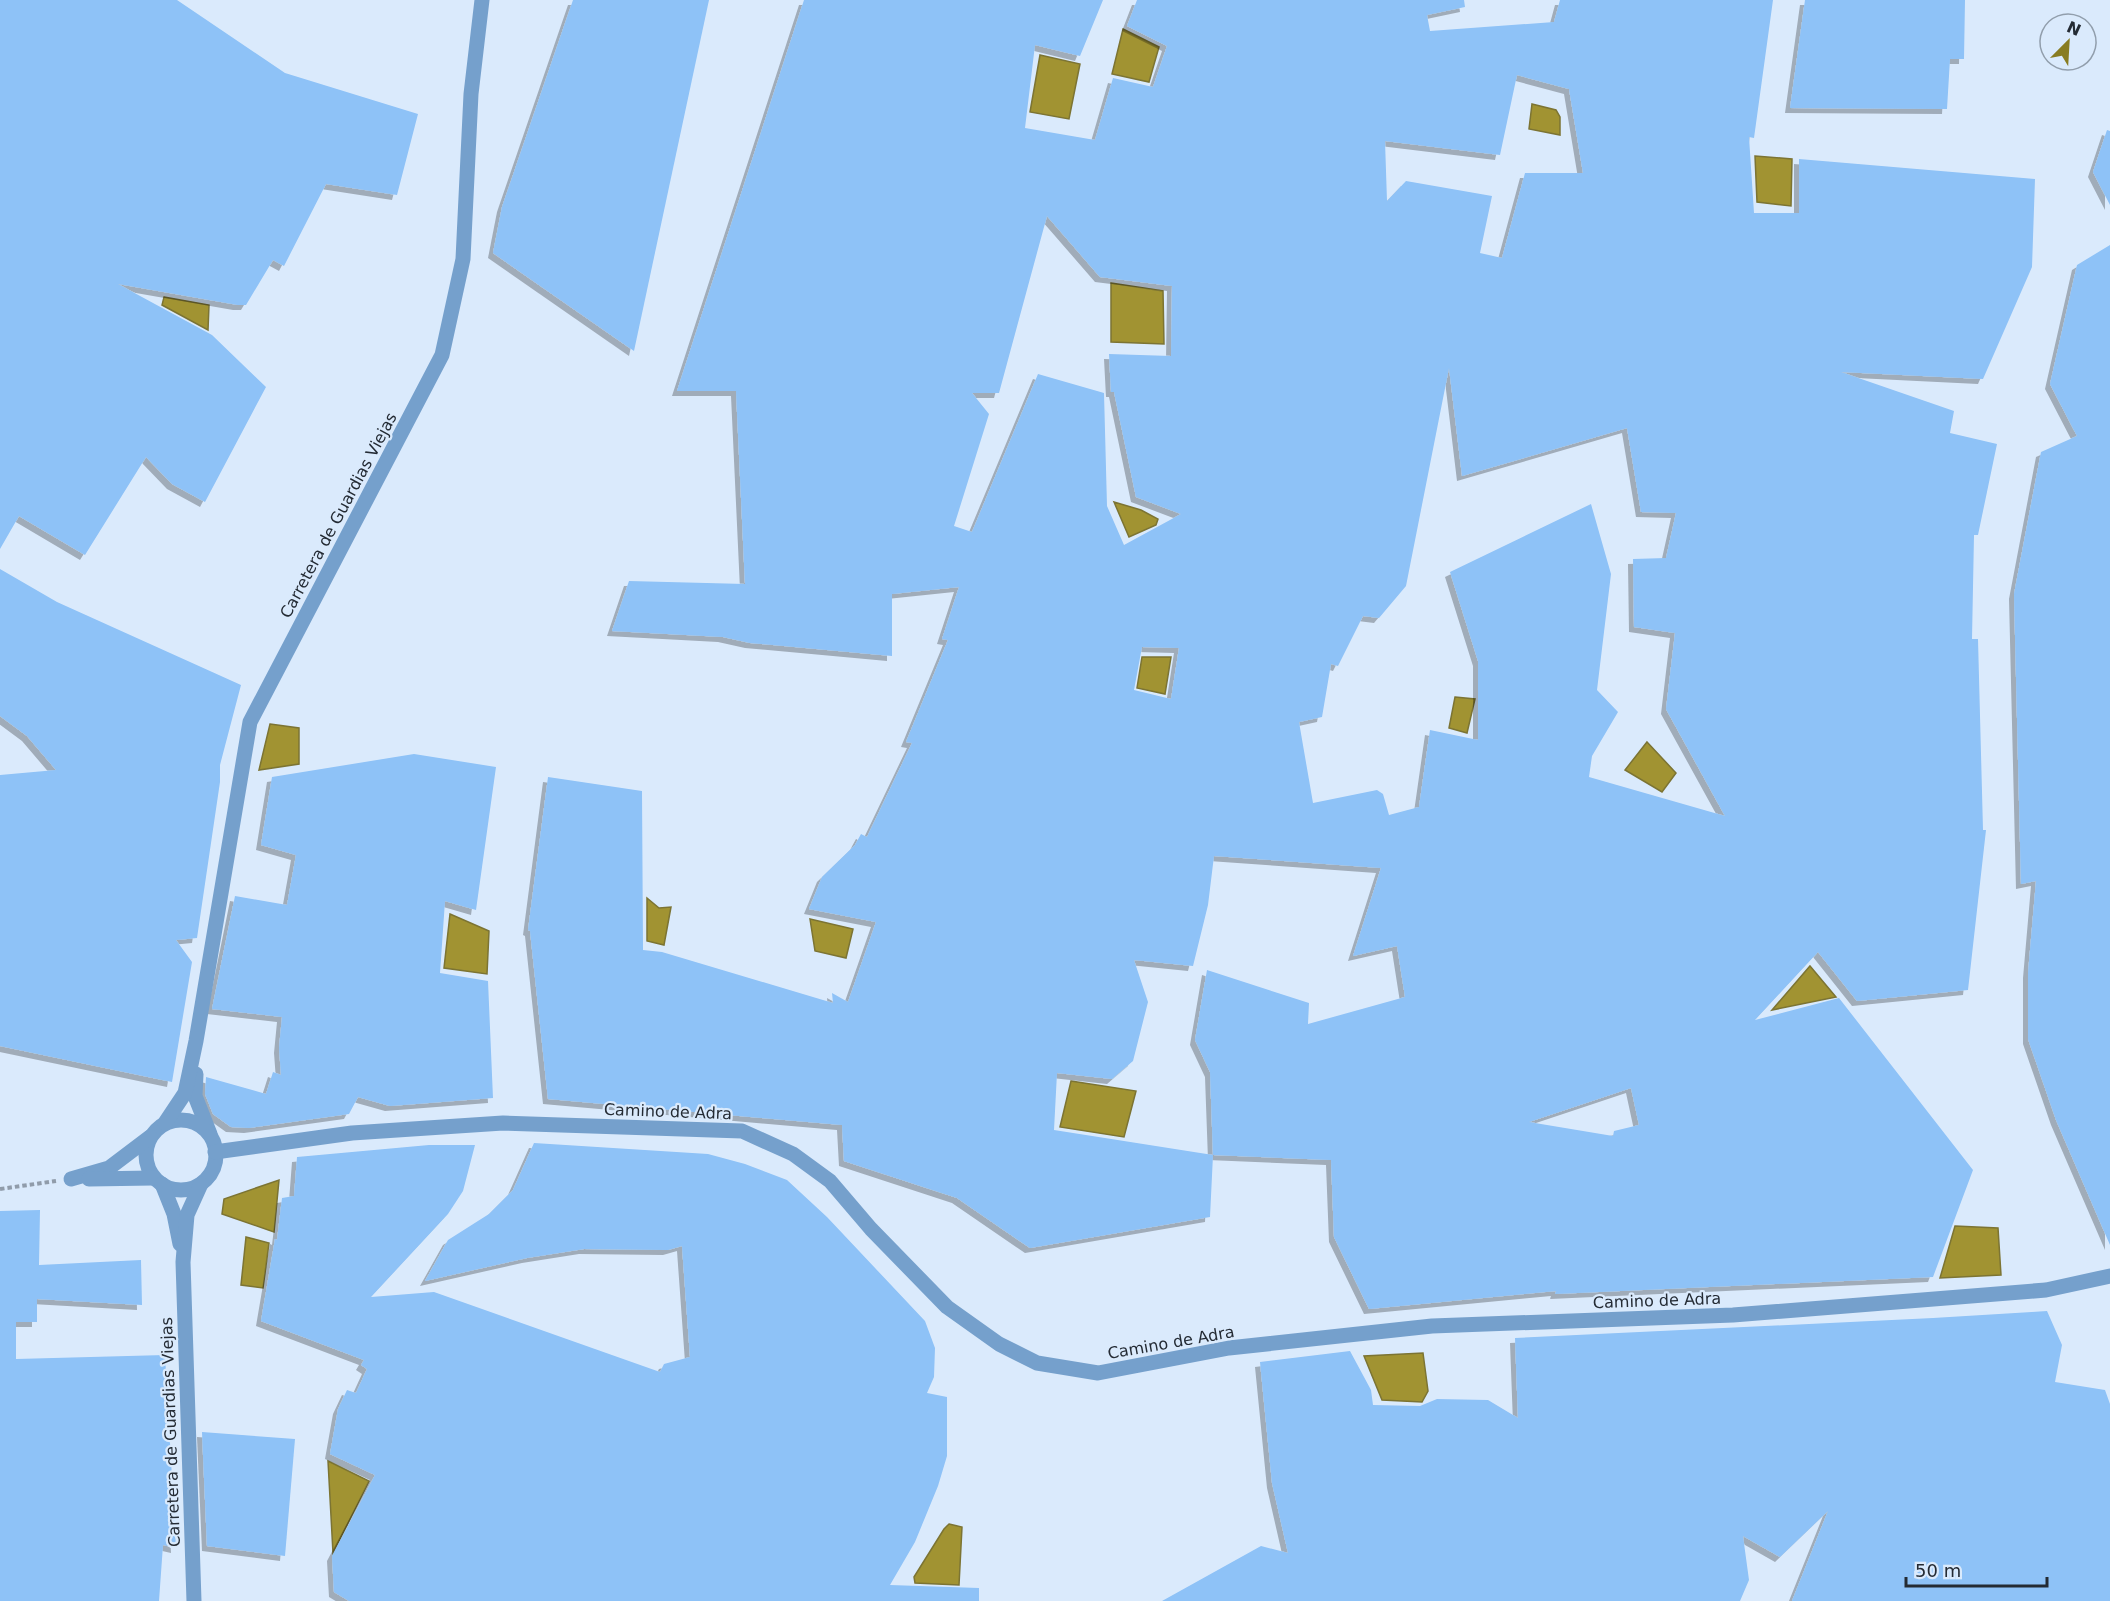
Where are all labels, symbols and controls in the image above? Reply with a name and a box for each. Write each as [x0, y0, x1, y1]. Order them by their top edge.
north arrow [2038, 12, 2098, 72]
text: N [2064, 17, 2084, 40]
street label: Carretera de Guardias Viejas [276, 409, 401, 621]
street label: Camino de Adra [604, 1100, 732, 1123]
street label: Camino de Adra [1593, 1289, 1721, 1312]
street label: Carretera de Guardias Viejas [157, 1317, 184, 1547]
street label: Camino de Adra [1106, 1322, 1236, 1363]
scale bar [1906, 1550, 2047, 1588]
text: 50 m [1915, 1560, 1961, 1581]

